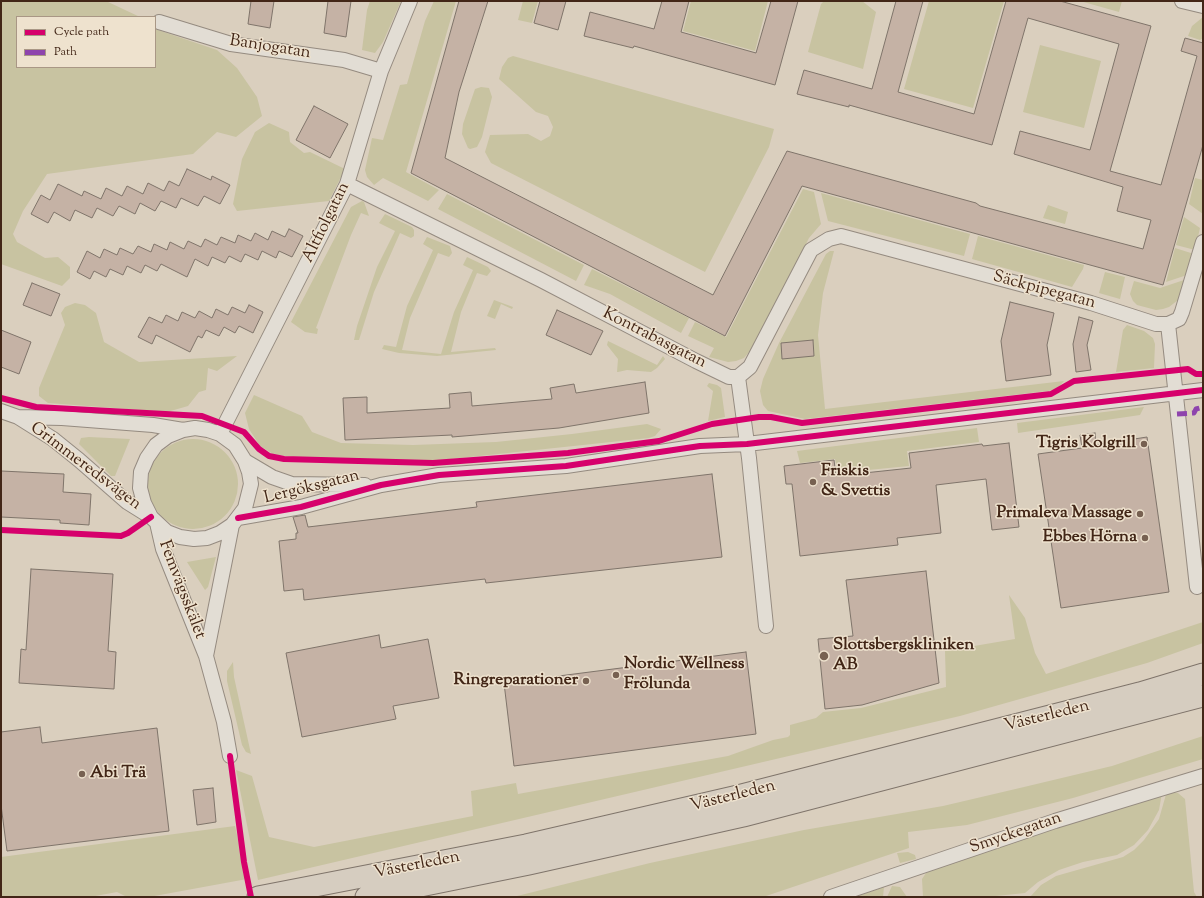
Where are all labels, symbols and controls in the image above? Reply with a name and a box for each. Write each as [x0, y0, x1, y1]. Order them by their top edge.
legend [16, 16, 156, 68]
text: Cycle path [54, 23, 109, 41]
street label: Banjogatan [228, 32, 312, 64]
text: Path [54, 43, 77, 61]
street label: Altfiolgatan [299, 179, 355, 267]
street label: Säckpipegatan [990, 267, 1098, 315]
street label: Kontrabasgatan [599, 304, 709, 374]
street label: Grimmeredsvägen [25, 418, 145, 516]
place label: Tigris Kolgrill [1036, 434, 1136, 454]
marker: Tigris Kolgrill [1139, 439, 1149, 449]
place label: Friskis & Svettis [821, 462, 890, 502]
street label: Lergöksgatan [262, 466, 362, 510]
marker: Friskis & Svettis [808, 477, 818, 487]
place label: Primaleva Massage [996, 504, 1132, 524]
marker: Primaleva Massage [1135, 509, 1145, 519]
place label: Ebbes Hörna [1043, 528, 1137, 548]
marker: Ebbes Hörna [1140, 533, 1150, 543]
street label: Femvägsskälet [153, 538, 209, 642]
place label: Slottsbergskliniken AB [833, 636, 974, 676]
marker: Slottsbergskliniken AB [818, 650, 830, 662]
place label: Nordic Wellness Frölunda [624, 655, 744, 695]
marker: Nordic Wellness Frölunda [611, 670, 621, 680]
place label: Ringreparationer [454, 671, 578, 691]
marker: Ringreparationer [581, 676, 591, 686]
street label: Västerleden [1002, 697, 1092, 737]
place label: Abi Trä [90, 764, 146, 784]
marker: Abi Trä [77, 769, 87, 779]
street label: Västerleden [688, 777, 778, 817]
street label: Smyckegatan [967, 809, 1065, 859]
street label: Västerleden [372, 848, 462, 884]

